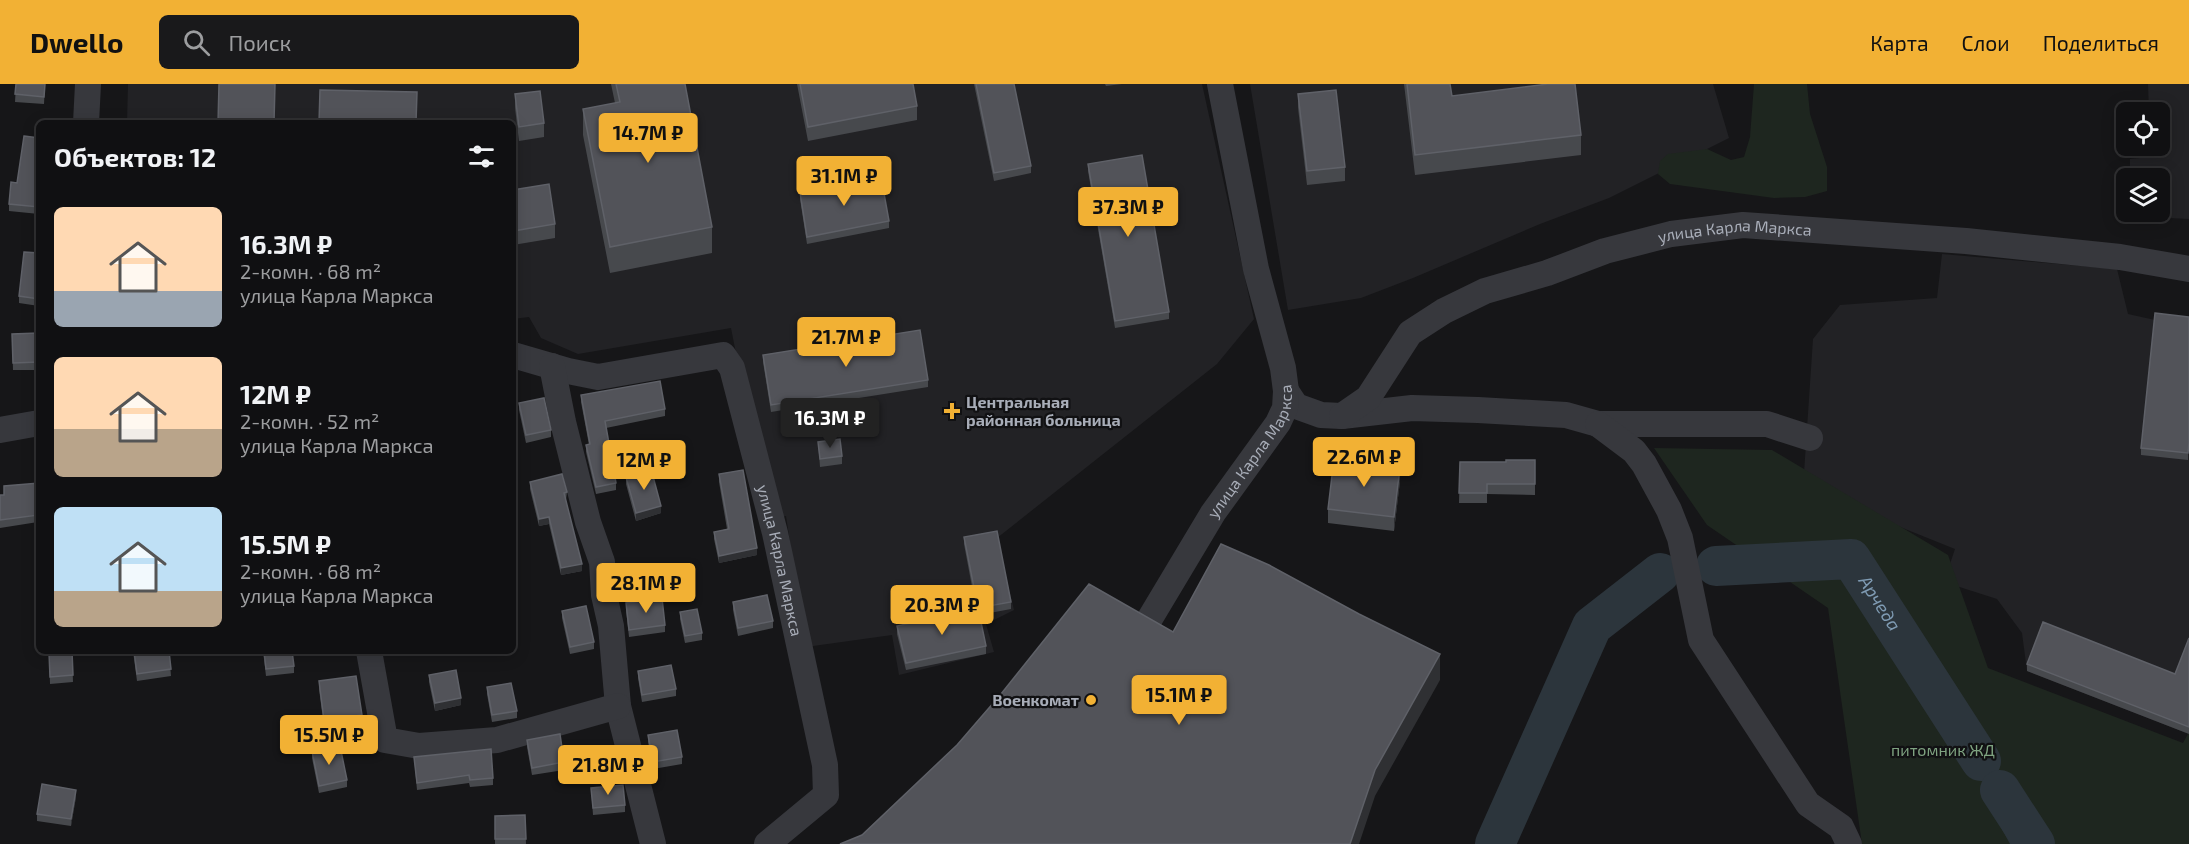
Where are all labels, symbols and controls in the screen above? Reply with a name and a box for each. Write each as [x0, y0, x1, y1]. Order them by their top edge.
search box [159, 15, 579, 69]
text: Dwello [30, 25, 123, 59]
icon: search [180, 26, 213, 59]
text: Поиск [228, 29, 291, 55]
text: Карта [1870, 30, 1929, 55]
text: Слои [1962, 30, 2010, 55]
text: Поделиться [2043, 30, 2159, 55]
map controls [2116, 102, 2170, 222]
button: locate [2116, 102, 2170, 156]
pin: 14.7M ₽ [593, 113, 703, 164]
text: 14.7M ₽ [613, 120, 683, 144]
icon: filters [465, 140, 498, 173]
text: Объектов: 12 [54, 141, 216, 172]
pin: 31.1M ₽ [789, 156, 899, 207]
text: 31.1M ₽ [810, 163, 878, 187]
button: layers [2116, 168, 2170, 222]
pin: 37.3M ₽ [1073, 187, 1183, 238]
text: 37.3M ₽ [1092, 194, 1164, 218]
street label: улица Карла Маркса [1656, 215, 1813, 247]
text: 16.3M ₽ [240, 228, 332, 259]
icon: home [102, 231, 174, 303]
text: 2-комн. · 68 m² [240, 259, 381, 283]
text: улица Карла Маркса [240, 283, 434, 307]
pin: 21.7M ₽ [791, 317, 901, 368]
text: 21.7M ₽ [811, 324, 881, 348]
text: 12M ₽ [240, 378, 311, 409]
icon: home [102, 381, 174, 453]
street label: улица Карла Маркса [1202, 384, 1295, 522]
place label: Центральная районная больница [966, 392, 1121, 429]
pin: 16.3M ₽ [775, 398, 885, 449]
marker: Центральная районная больница [943, 402, 961, 420]
text: 16.3M ₽ [794, 405, 866, 429]
text: 2-комн. · 52 m² [240, 409, 379, 433]
text: улица Карла Маркса [240, 433, 434, 457]
pin: 22.6M ₽ [1309, 437, 1419, 488]
pin: 12M ₽ [602, 440, 686, 491]
text: 22.6M ₽ [1327, 444, 1401, 468]
text: 12M ₽ [617, 447, 671, 471]
street label: улица Карла Маркса [753, 482, 807, 638]
text: 15.5M ₽ [240, 528, 331, 559]
icon: home [102, 531, 174, 603]
text: 2-комн. · 68 m² [240, 559, 381, 583]
pin: 28.1M ₽ [591, 563, 701, 614]
text: 28.1M ₽ [610, 570, 682, 594]
water label: Арчеда [1854, 570, 1906, 635]
text: улица Карла Маркса [240, 583, 434, 607]
pin: 20.3M ₽ [887, 585, 997, 636]
text: 20.3M ₽ [905, 592, 979, 616]
pin: 15.1M ₽ [1124, 675, 1234, 726]
text: 15.1M ₽ [1146, 682, 1212, 706]
place label: Военкомат [992, 690, 1079, 709]
marker: Военкомат [1084, 693, 1098, 707]
pin: 15.5M ₽ [274, 715, 384, 766]
text: 15.5M ₽ [294, 722, 364, 746]
park label: питомник ЖД [1891, 740, 1995, 759]
pin: 21.8M ₽ [553, 745, 663, 796]
text: 21.8M ₽ [572, 752, 644, 776]

